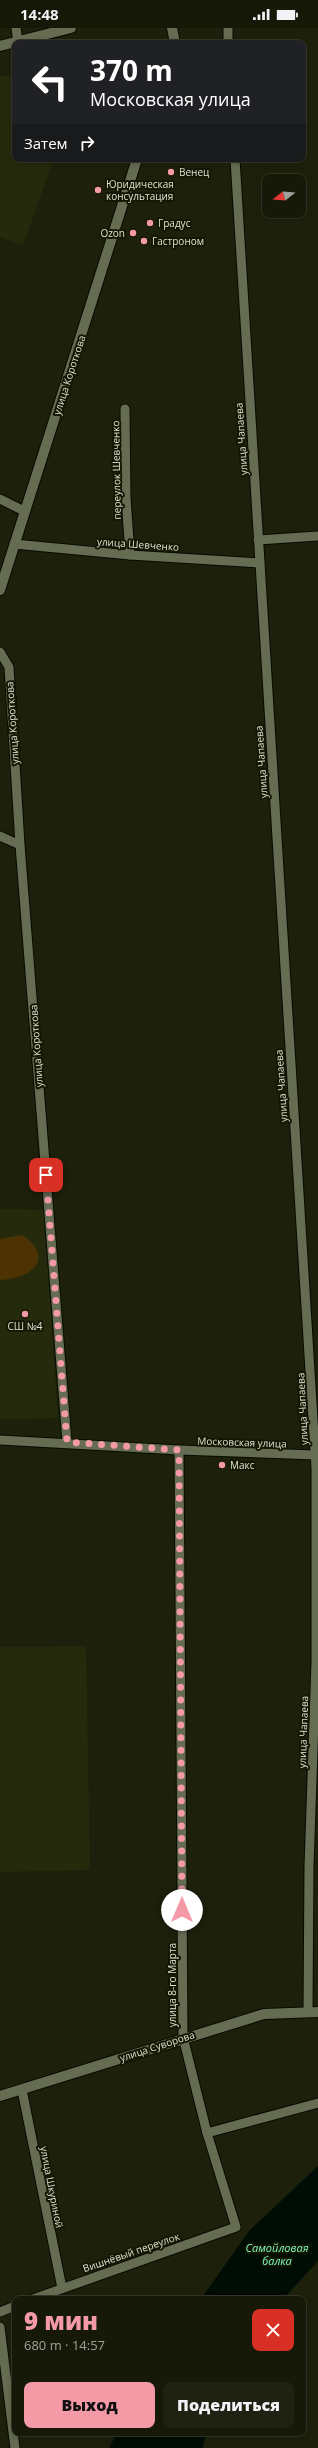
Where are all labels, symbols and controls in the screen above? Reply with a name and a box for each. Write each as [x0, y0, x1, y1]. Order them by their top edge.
text: 14:48 [20, 4, 59, 24]
text: 370 m [90, 51, 173, 89]
icon: left [24, 56, 76, 108]
text: Московская улица [90, 87, 251, 111]
icon: right [76, 132, 98, 154]
text: Затем [24, 133, 68, 153]
place label: Венец [179, 165, 210, 179]
marker: Венец [166, 167, 176, 177]
north arrow [262, 174, 306, 218]
map controls [262, 174, 306, 218]
place label: Юридическая консультация [106, 177, 174, 203]
marker: Юридическая консультация [93, 185, 103, 195]
place label: Градус [158, 216, 191, 230]
marker: Градус [145, 218, 155, 228]
place label: Ozon [100, 226, 125, 240]
marker: Ozon [128, 228, 138, 238]
place label: Гастроном [152, 234, 204, 248]
marker: Гастроном [139, 236, 149, 246]
street label: улица Короткова [50, 333, 88, 417]
street label: улица Чапаева [231, 402, 251, 476]
street label: переулок Шевченко [108, 420, 124, 520]
street label: улица Шевченко [96, 534, 180, 554]
street label: улица Короткова [2, 681, 22, 765]
street label: улица Чапаева [251, 725, 271, 799]
street label: улица Короткова [26, 1004, 46, 1088]
street label: улица Чапаева [271, 1049, 291, 1123]
pin [29, 1158, 63, 1192]
icon: arrive [35, 1164, 57, 1186]
marker: СШ №4 [20, 1309, 30, 1319]
place label: СШ №4 [7, 1319, 43, 1333]
street label: улица Чапаева [293, 1372, 311, 1446]
street label: Московская улица [197, 1433, 287, 1451]
place label: Макс [230, 1458, 255, 1472]
marker: Макс [217, 1460, 227, 1470]
street label: улица Чапаева [295, 1695, 311, 1769]
position arrow [161, 1889, 203, 1931]
street label: улица 8-го Марта [165, 1943, 179, 2027]
street label: улица Суворова [118, 2027, 196, 2065]
street label: улица Шкуриной [37, 2145, 67, 2229]
street label: Вишнёвый переулок [81, 2229, 182, 2275]
water label: Самойловая балка [246, 2240, 309, 2268]
text: 9 мин [24, 2304, 98, 2337]
button: close [252, 2309, 294, 2351]
text: 680 m · 14:57 [24, 2336, 105, 2354]
button: Выход [24, 2382, 155, 2428]
button: Поделиться [163, 2382, 294, 2428]

